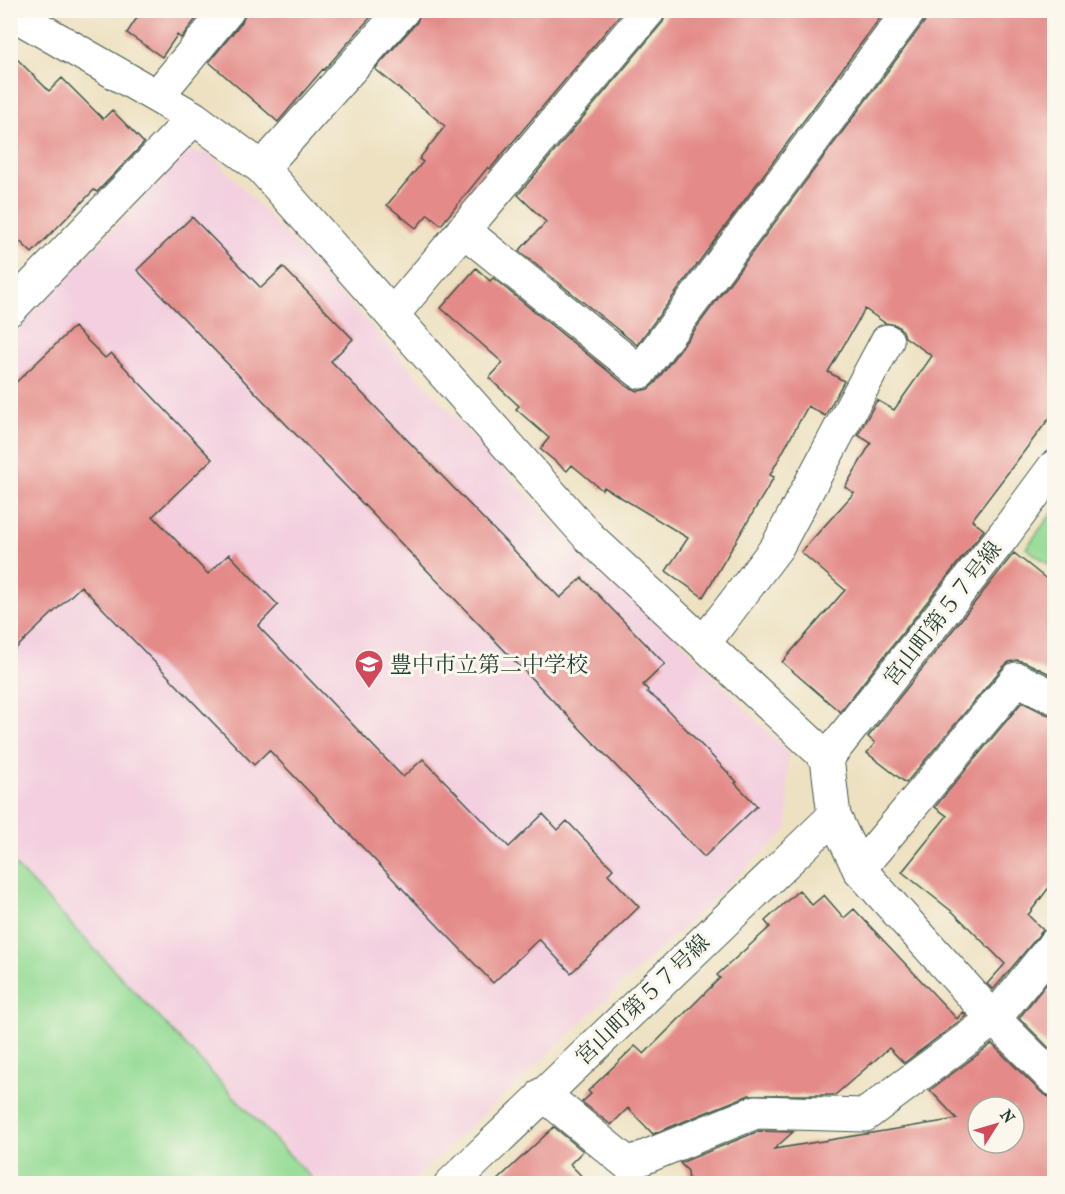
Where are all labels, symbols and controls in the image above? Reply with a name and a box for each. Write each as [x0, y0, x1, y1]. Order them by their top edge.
street label: 宮山町第５７号線 [878, 536, 1007, 691]
school or university icon: 豊中市立第二中学校 [353, 648, 385, 690]
place label: 豊中市立第二中学校 [390, 652, 588, 678]
street label: 宮山町第５７号線 [570, 929, 715, 1070]
north arrow [966, 1095, 1026, 1155]
text: N [996, 1106, 1019, 1128]

